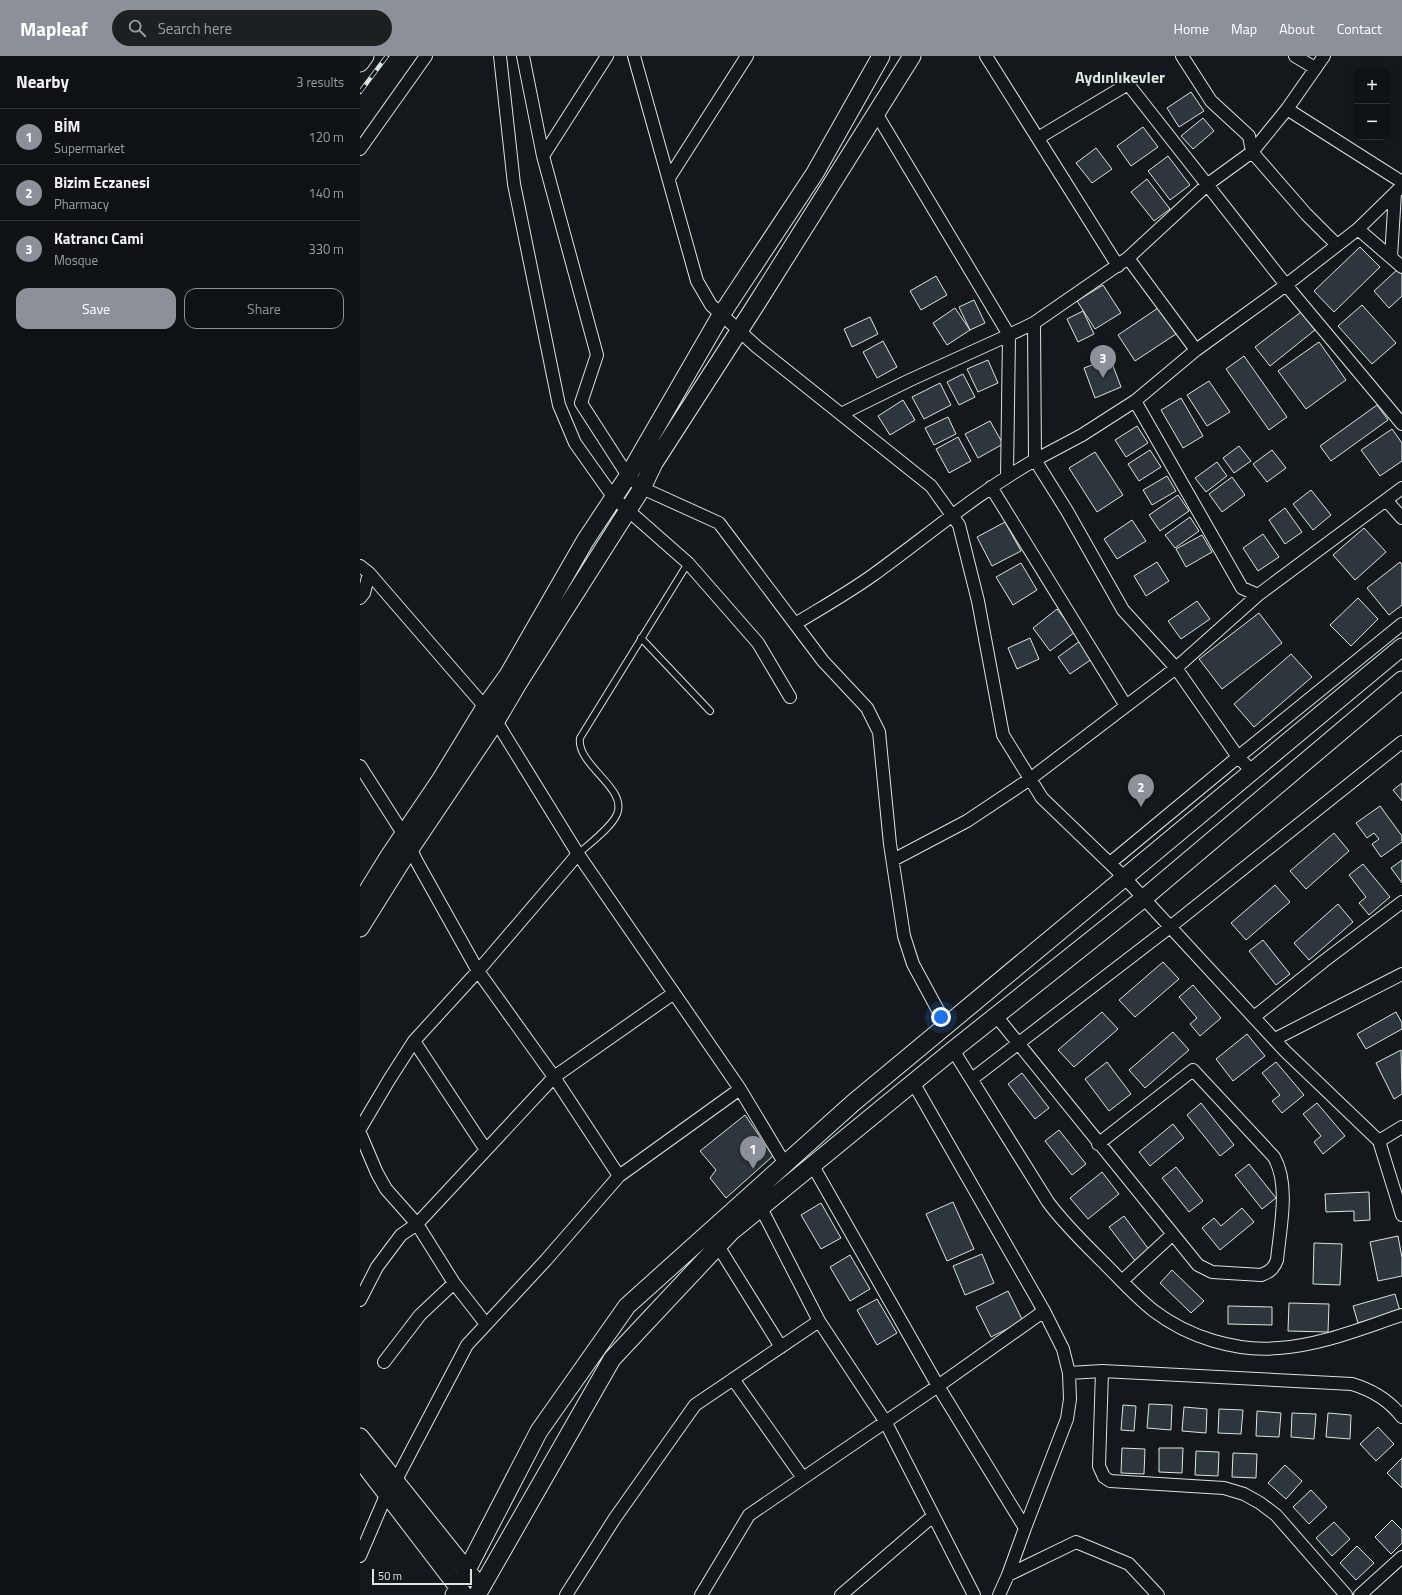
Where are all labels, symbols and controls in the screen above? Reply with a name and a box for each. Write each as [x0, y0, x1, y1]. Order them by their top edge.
search box [112, 10, 392, 46]
text: Mapleaf [20, 14, 88, 43]
icon: search [126, 17, 148, 39]
text: Search here [158, 17, 232, 40]
text: Home [1174, 18, 1209, 39]
text: Map [1231, 18, 1257, 39]
text: About [1279, 18, 1315, 39]
text: Contact [1337, 18, 1382, 39]
district label: Aydınlıkevler [1075, 65, 1165, 89]
map controls [1354, 68, 1390, 140]
button: + [1354, 68, 1390, 104]
text: Nearby [16, 69, 69, 95]
text: 3 results [296, 72, 344, 92]
button: − [1354, 104, 1390, 140]
text: BİM [54, 115, 80, 138]
text: 1 [25, 127, 33, 147]
text: 120 m [308, 127, 344, 147]
text: Supermarket [54, 138, 125, 158]
text: Bizim Eczanesi [54, 171, 150, 194]
text: 2 [25, 183, 33, 203]
text: 140 m [308, 183, 344, 203]
text: Pharmacy [54, 194, 109, 214]
text: Katrancı Cami [54, 227, 144, 250]
text: 3 [25, 239, 33, 259]
text: 330 m [308, 239, 344, 259]
text: Mosque [54, 250, 98, 270]
button: Save [16, 288, 176, 329]
button: Share [184, 288, 344, 329]
pin: 3 [1090, 345, 1116, 378]
pin: 2 [1128, 774, 1154, 807]
your location [931, 1007, 951, 1027]
pin: 1 [740, 1136, 766, 1169]
scale bar [372, 1567, 472, 1586]
text: 50 m [378, 1568, 402, 1584]

